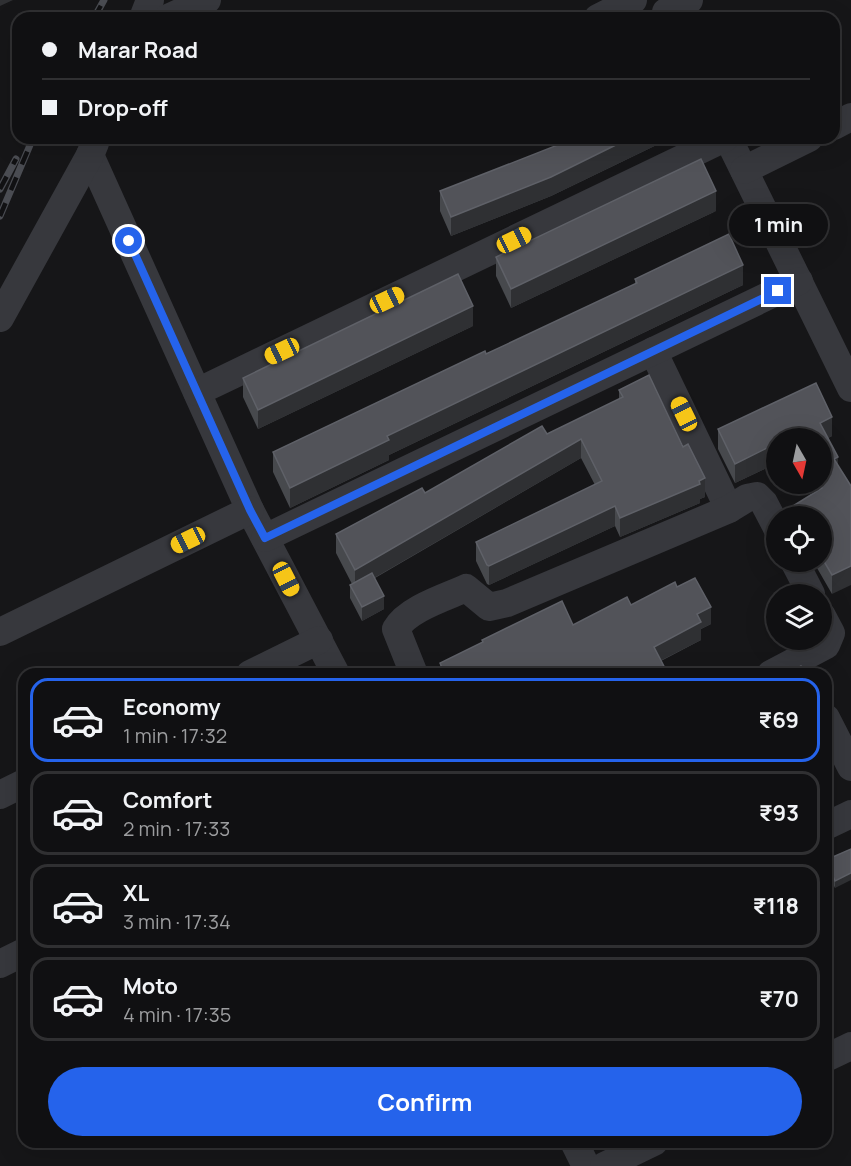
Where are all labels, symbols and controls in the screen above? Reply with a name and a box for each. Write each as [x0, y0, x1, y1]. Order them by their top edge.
text: Marar Road [78, 35, 198, 65]
text: Drop-off [78, 93, 168, 123]
callout: 1 min [728, 204, 828, 246]
text: 1 min [754, 211, 803, 238]
car [494, 224, 534, 256]
route start [115, 227, 142, 254]
route end [764, 277, 791, 304]
car [367, 284, 407, 316]
car [262, 335, 302, 367]
car [668, 394, 700, 434]
north arrow [766, 428, 832, 494]
map controls [766, 428, 832, 650]
button: locate [766, 506, 832, 572]
car [168, 524, 208, 556]
car [270, 559, 302, 599]
button: layers [766, 584, 832, 650]
text: Economy [123, 692, 221, 722]
icon: car [51, 693, 105, 747]
text: ₹69 [759, 705, 799, 735]
text: 1 min · 17:32 [123, 722, 227, 749]
text: Comfort [123, 785, 212, 815]
icon: car [51, 786, 105, 840]
text: ₹93 [759, 798, 799, 828]
text: 2 min · 17:33 [123, 815, 230, 842]
text: XL [123, 878, 149, 908]
icon: car [51, 879, 105, 933]
text: ₹118 [753, 891, 799, 921]
text: 3 min · 17:34 [123, 908, 231, 935]
text: Moto [123, 971, 178, 1001]
icon: car [51, 972, 105, 1026]
text: ₹70 [759, 984, 799, 1014]
text: 4 min · 17:35 [123, 1001, 231, 1028]
button: Confirm [48, 1067, 802, 1136]

